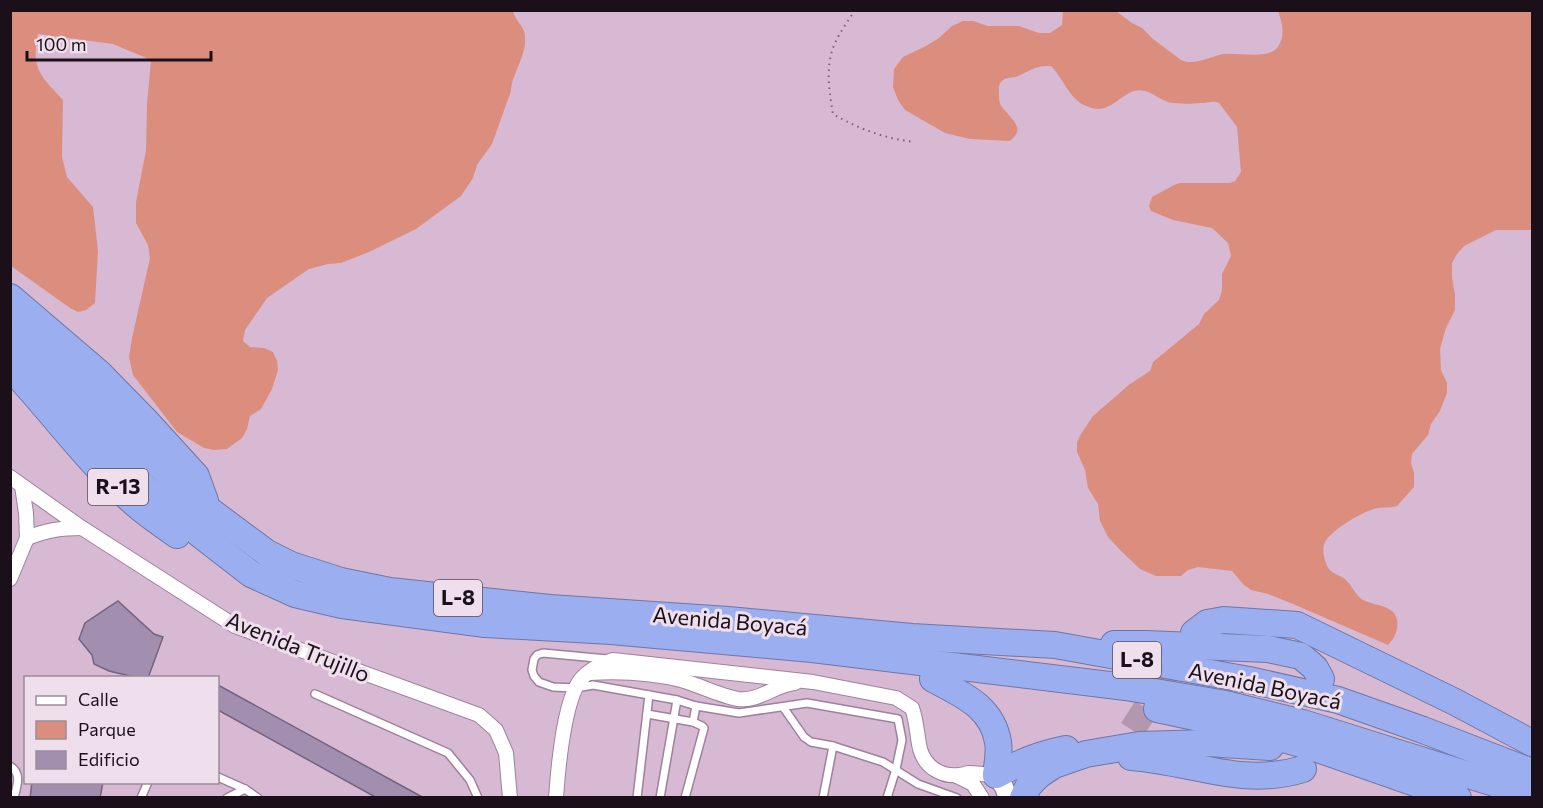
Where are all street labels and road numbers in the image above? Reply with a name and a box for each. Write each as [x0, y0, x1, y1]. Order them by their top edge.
road number: R-13 [88, 469, 148, 505]
road number: L-8 [434, 580, 482, 616]
street label: Avenida Boyacá [651, 600, 809, 641]
street label: Avenida Trujillo [222, 605, 374, 688]
road number: L-8 [1113, 642, 1161, 678]
street label: Avenida Boyacá [1186, 656, 1344, 715]

